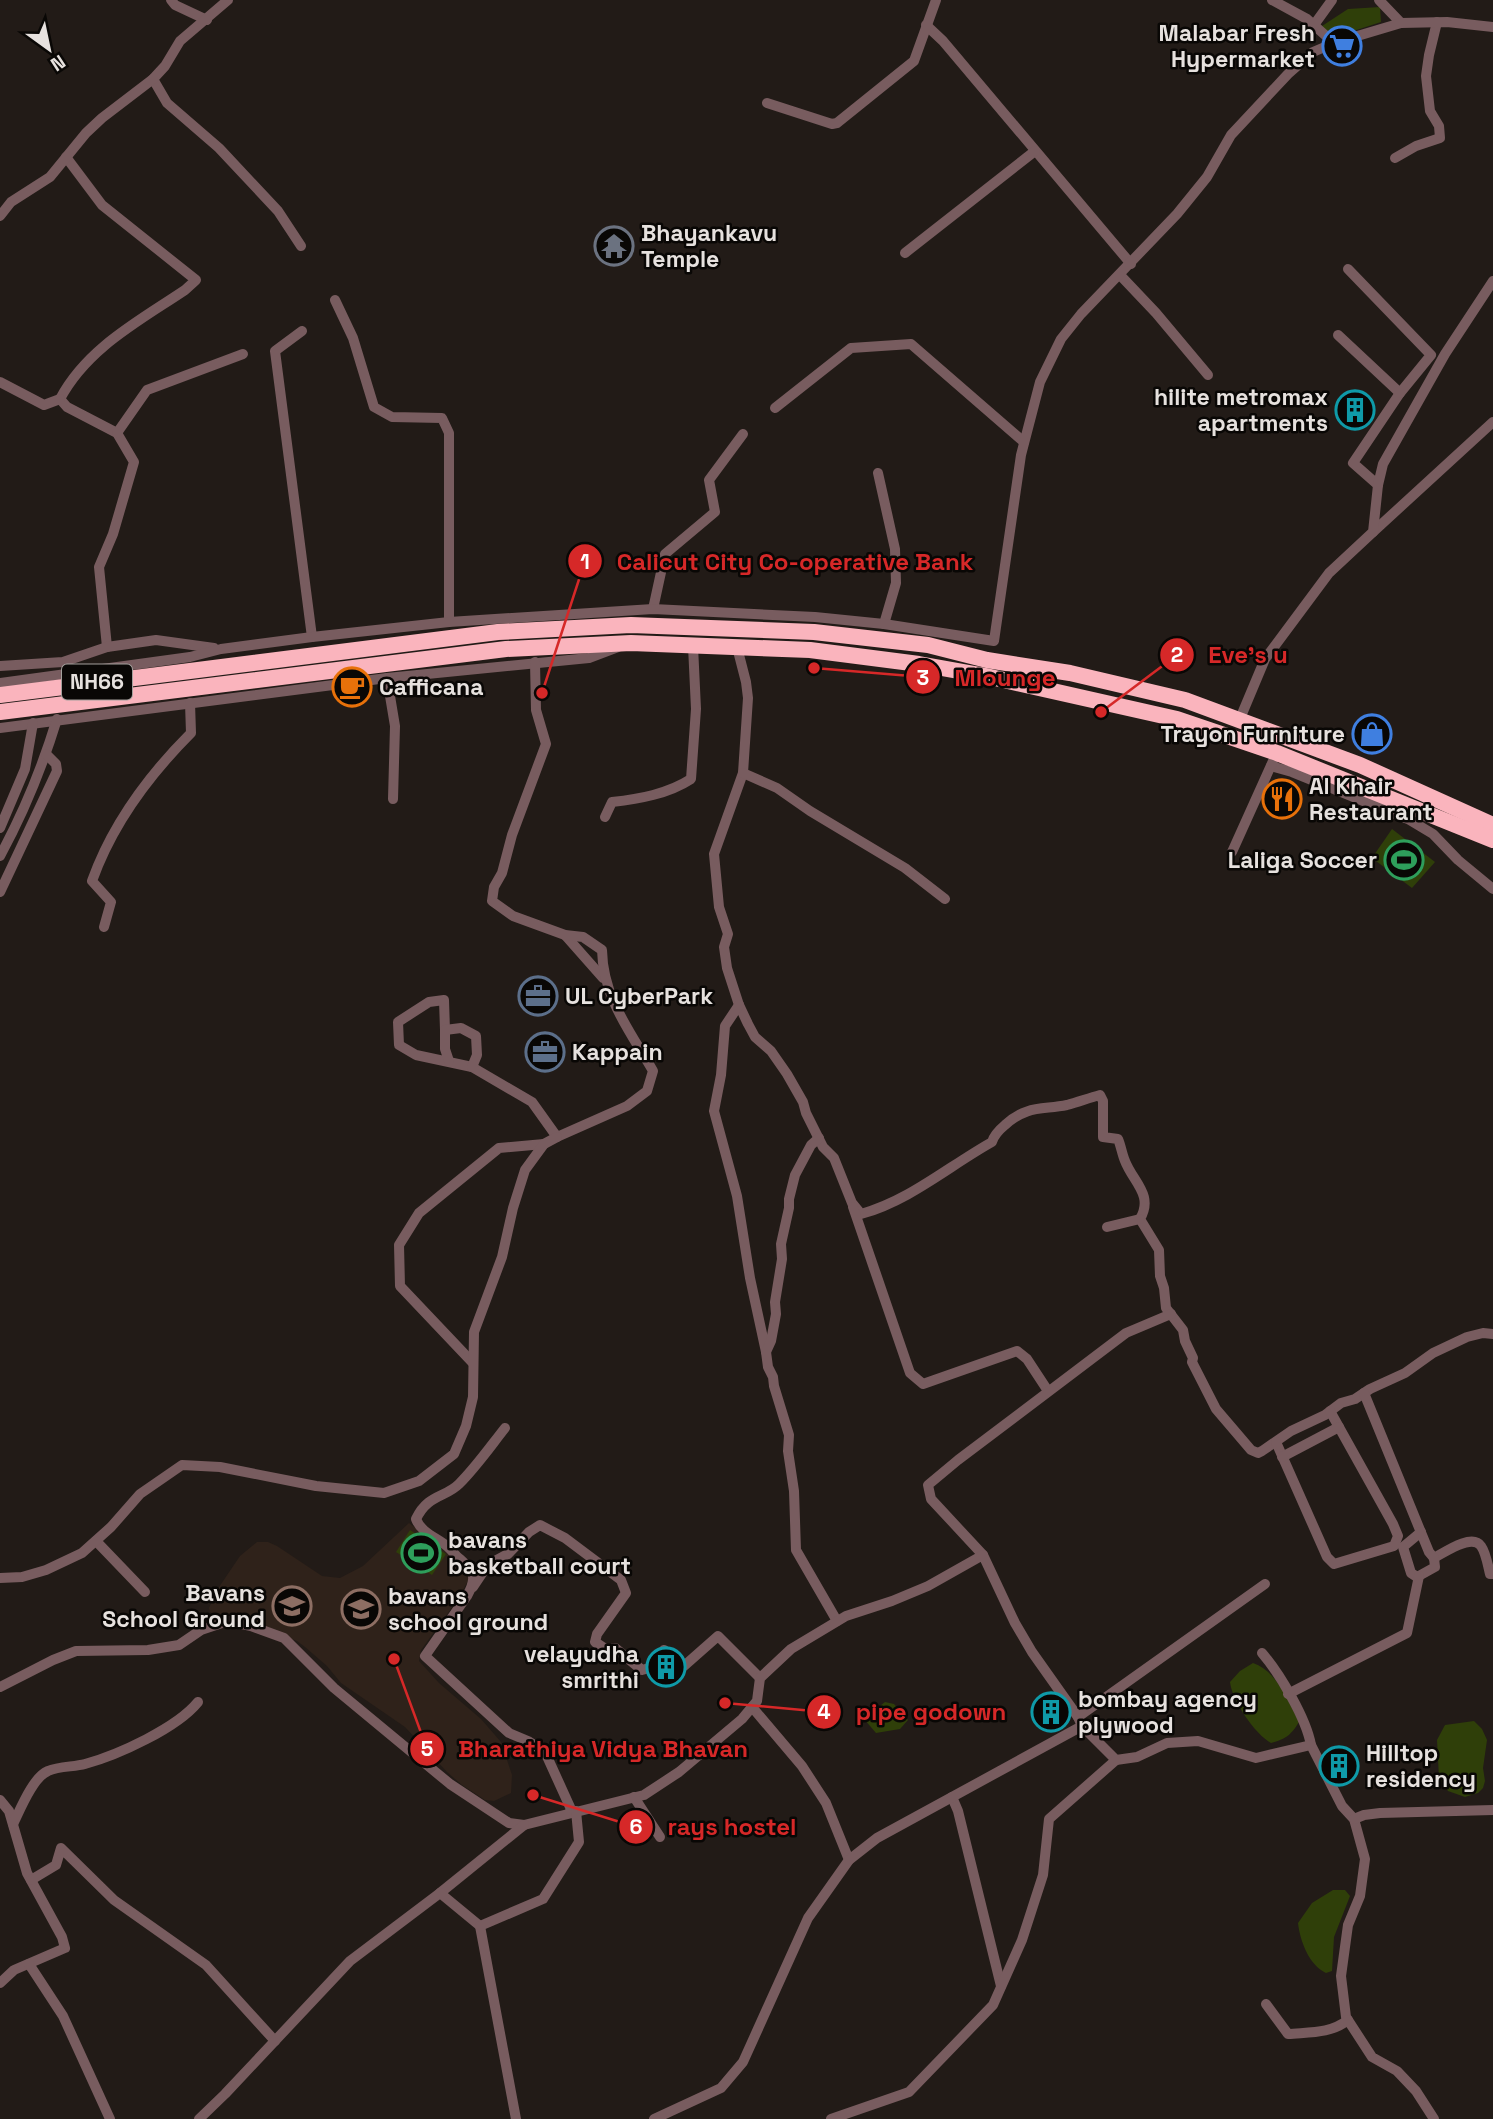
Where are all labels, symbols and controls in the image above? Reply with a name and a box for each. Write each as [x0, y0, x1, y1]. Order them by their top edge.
north arrow [14, 14, 84, 84]
place label: Malabar Fresh Hypermarket [1159, 18, 1315, 74]
supermarket icon: Malabar Fresh Hypermarket [1321, 25, 1363, 67]
text: N [46, 49, 70, 77]
place label: Bhayankavu Temple [641, 218, 777, 274]
temple icon: Bhayankavu Temple [593, 225, 635, 267]
place label: hilite metromax apartments [1154, 382, 1328, 438]
building icon: hilite metromax apartments [1334, 389, 1376, 431]
callout: Calicut City Co-operative Bank [567, 539, 987, 584]
text: Calicut City Co-operative Bank [617, 546, 974, 577]
text: 1 [580, 548, 590, 575]
callout: Eve's u [1159, 633, 1302, 678]
text: Eve's u [1208, 639, 1288, 670]
text: 2 [1171, 641, 1183, 668]
callout: Mlounge [906, 655, 1070, 700]
text: Mlounge [955, 662, 1055, 693]
road number: NH66 [62, 664, 132, 700]
text: 3 [917, 664, 929, 691]
cafe icon: Cafficana [331, 666, 373, 708]
place label: Cafficana [379, 672, 484, 702]
shop icon: Trayon Furniture [1351, 713, 1393, 755]
place label: Trayon Furniture [1161, 719, 1345, 749]
place label: Al Khair Restaurant [1309, 771, 1433, 827]
restaurant icon: Al Khair Restaurant [1261, 778, 1303, 820]
sports icon: Laliga Soccer [1383, 839, 1425, 881]
place label: Laliga Soccer [1228, 845, 1377, 875]
office icon: UL CyberPark [517, 975, 559, 1017]
place label: UL CyberPark [565, 981, 713, 1011]
office icon: Kappain [524, 1031, 566, 1073]
place label: Kappain [572, 1037, 663, 1067]
place label: bavans basketball court [448, 1525, 631, 1581]
sports icon: bavans basketball court [400, 1532, 442, 1574]
place label: Bavans School Ground [102, 1578, 265, 1634]
place label: bavans school ground [388, 1581, 548, 1637]
school or university icon: Bavans School Ground [271, 1585, 313, 1627]
school or university icon: bavans school ground [340, 1588, 382, 1630]
place label: velayudha smrithi [524, 1639, 639, 1695]
building icon: velayudha smrithi [645, 1646, 687, 1688]
place label: bombay agency plywood [1078, 1684, 1257, 1740]
callout: pipe godown [807, 1689, 1020, 1734]
building icon: bombay agency plywood [1030, 1691, 1072, 1733]
text: pipe godown [856, 1696, 1006, 1727]
text: 4 [817, 1698, 831, 1725]
callout: Bharathiya Vidya Bhavan [409, 1726, 763, 1771]
text: Bharathiya Vidya Bhavan [458, 1733, 748, 1764]
text: 5 [421, 1735, 433, 1762]
place label: Hilltop residency [1366, 1738, 1476, 1794]
building icon: Hilltop residency [1318, 1745, 1360, 1787]
callout: rays hostel [619, 1804, 810, 1849]
text: rays hostel [668, 1811, 796, 1842]
text: 6 [630, 1813, 643, 1840]

